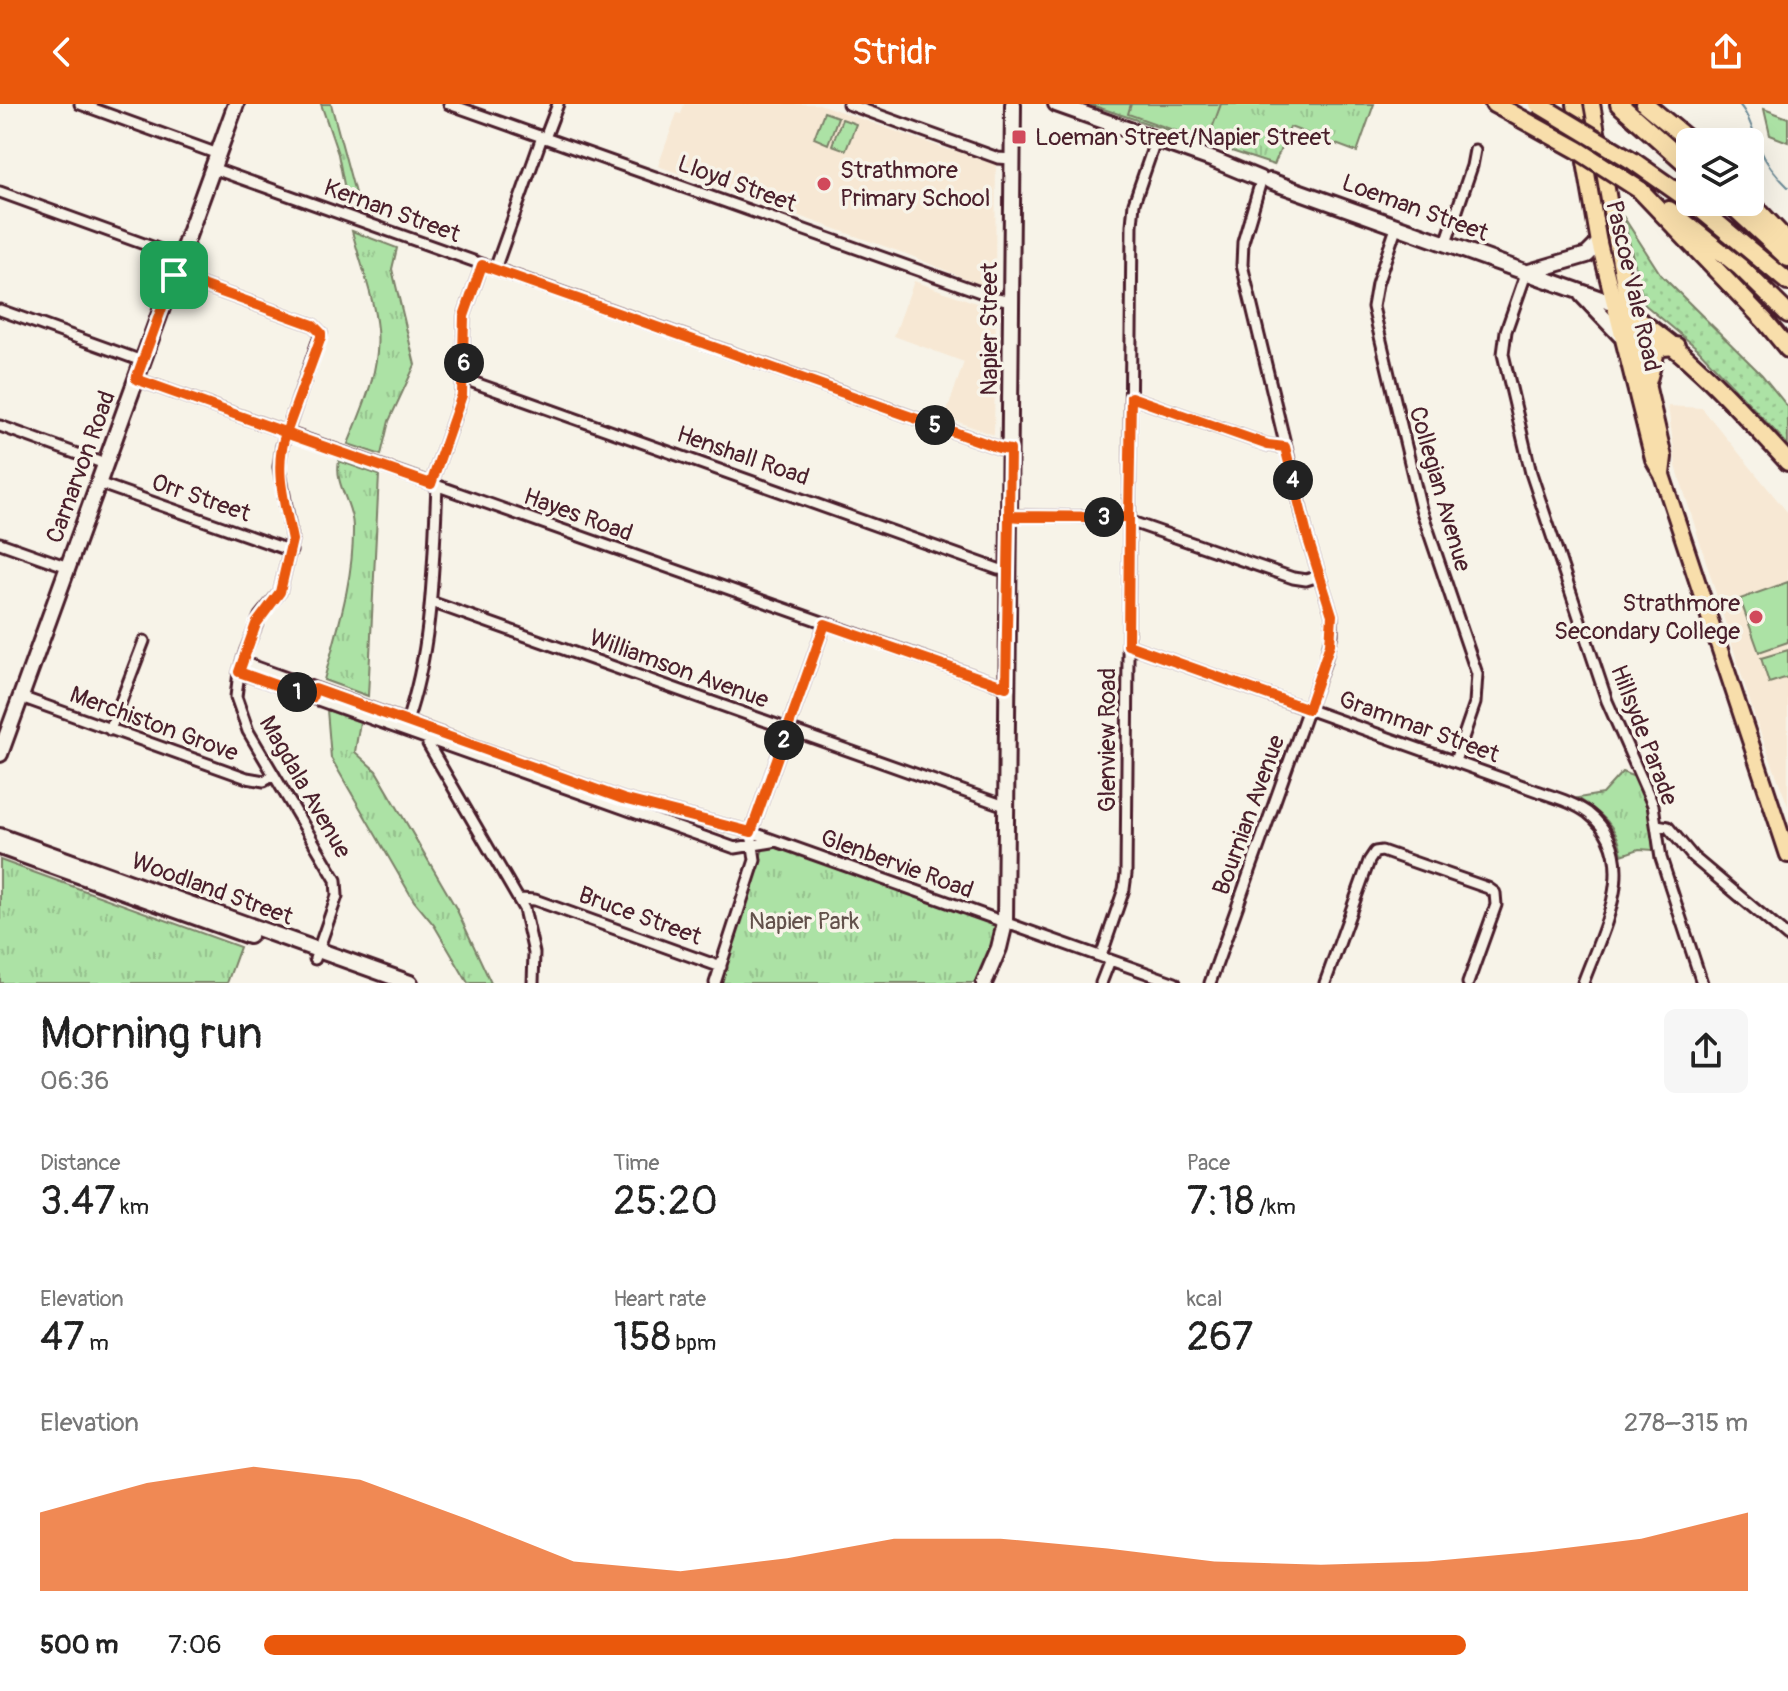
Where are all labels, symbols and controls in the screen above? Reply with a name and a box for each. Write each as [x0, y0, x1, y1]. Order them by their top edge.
icon: back [40, 30, 84, 74]
text: Stridr [851, 30, 937, 75]
icon: share [1704, 30, 1748, 74]
place label: Loeman Street/Napier Street [1035, 123, 1331, 152]
marker: Loeman Street/Napier Street [1010, 128, 1028, 146]
map controls [1676, 128, 1764, 216]
button: layers [1676, 128, 1764, 216]
street label: Lloyd Street [674, 149, 801, 219]
place label: Strathmore Primary School [840, 156, 990, 213]
street label: Loeman Street [1338, 168, 1492, 248]
street label: Kernan Street [320, 173, 464, 249]
marker: Strathmore Primary School [815, 175, 833, 193]
street label: Pascoe Vale Road [1599, 198, 1667, 374]
pin [140, 241, 208, 309]
icon: arrive [152, 253, 196, 297]
street label: Napier Street [975, 262, 1004, 396]
pin: 6 [444, 343, 484, 383]
text: 6 [458, 349, 470, 377]
street label: Carnarvon Road [40, 387, 122, 547]
street label: Collegian Avenue [1403, 403, 1477, 575]
pin: 5 [915, 405, 955, 445]
text: 5 [929, 411, 941, 439]
street label: Henshall Road [673, 420, 813, 492]
pin: 4 [1273, 460, 1313, 500]
text: 4 [1287, 466, 1299, 494]
street label: Orr Street [148, 468, 255, 529]
street label: Hayes Road [520, 482, 636, 548]
pin: 3 [1084, 497, 1124, 537]
text: 3 [1098, 503, 1110, 531]
place label: Strathmore Secondary College [1554, 589, 1740, 646]
marker: Strathmore Secondary College [1747, 608, 1765, 626]
street label: Williamson Avenue [585, 623, 773, 715]
street label: Hillsyde Parade [1604, 661, 1684, 809]
street label: Glenview Road [1093, 668, 1122, 812]
pin: 1 [277, 672, 317, 712]
text: 1 [293, 678, 301, 706]
street label: Merchiston Grove [66, 680, 242, 768]
street label: Grammar Street [1335, 685, 1503, 770]
street label: Magdala Avenue [253, 711, 357, 863]
pin: 2 [764, 720, 804, 760]
text: 2 [778, 726, 790, 754]
street label: Bournian Avenue [1207, 731, 1291, 899]
street label: Glenbervie Road [817, 823, 977, 905]
street label: Woodland Street [127, 846, 297, 932]
street label: Bruce Street [575, 880, 706, 952]
park label: Napier Park [749, 907, 859, 936]
text: Morning run [40, 1007, 263, 1062]
button: share [1664, 1009, 1748, 1093]
text: 06:36 [40, 1065, 109, 1097]
text: Distance [40, 1149, 120, 1177]
text: Time [613, 1149, 659, 1177]
text: Pace [1187, 1149, 1230, 1177]
text: 3.47 [40, 1177, 115, 1226]
text: 25:20 [613, 1177, 718, 1226]
text: 7:18 [1187, 1177, 1254, 1226]
text: km [115, 1193, 149, 1221]
text: /km [1254, 1193, 1296, 1221]
text: Elevation [40, 1285, 124, 1313]
text: Heart rate [613, 1285, 706, 1313]
text: kcal [1187, 1285, 1222, 1313]
text: 47 [40, 1313, 84, 1362]
text: 158 [613, 1313, 671, 1362]
text: 267 [1187, 1313, 1253, 1362]
text: m [84, 1329, 109, 1357]
text: bpm [671, 1329, 716, 1357]
text: Elevation [40, 1407, 139, 1439]
text: 278–315 m [1624, 1407, 1748, 1439]
text: 500 m [40, 1629, 118, 1661]
text: 7:06 [168, 1629, 222, 1661]

